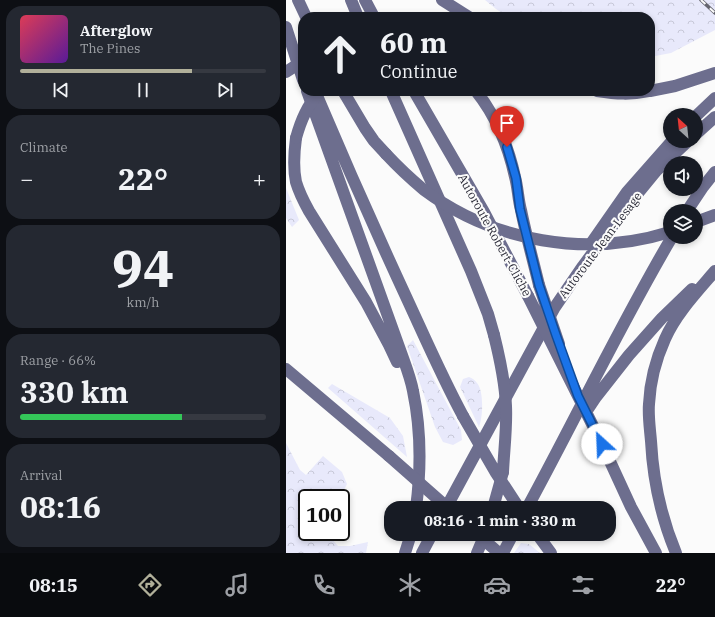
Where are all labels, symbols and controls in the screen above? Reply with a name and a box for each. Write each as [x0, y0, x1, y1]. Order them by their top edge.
text: Afterglow [80, 21, 153, 40]
text: 60 m [380, 24, 447, 61]
icon: ahead [314, 28, 366, 80]
text: The Pines [80, 40, 140, 57]
text: Continue [380, 60, 457, 83]
icon: previous [50, 79, 72, 101]
icon: pause [132, 79, 154, 101]
icon: next [214, 79, 236, 101]
pin [490, 106, 524, 147]
north arrow [663, 108, 703, 148]
map controls [663, 108, 703, 244]
icon: arrive [496, 112, 518, 134]
text: Climate [20, 139, 67, 156]
button: sound [663, 156, 703, 196]
text: 22° [118, 159, 168, 198]
text: − [20, 164, 33, 193]
text: + [253, 164, 266, 193]
street label: Autoroute Robert-Cliche [455, 171, 535, 299]
street label: Autoroute Jean-Lesage [555, 189, 645, 301]
button: layers [663, 204, 703, 244]
text: 94 [112, 234, 174, 301]
text: km/h [127, 294, 159, 311]
text: Range · 66% [20, 352, 96, 369]
text: 330 km [20, 372, 129, 411]
position arrow [581, 423, 623, 465]
text: Arrival [20, 467, 62, 484]
text: 08:16 [20, 487, 101, 526]
speed limit sign: 100 [298, 489, 350, 541]
text: 08:16 · 1 min · 330 m [424, 511, 576, 530]
icon: directions [136, 571, 164, 599]
icon: music [223, 571, 251, 599]
icon: phone [310, 571, 338, 599]
icon: climate [396, 571, 424, 599]
icon: car [483, 571, 511, 599]
icon: filters [569, 571, 597, 599]
text: 08:15 [29, 574, 78, 597]
text: 22° [656, 574, 686, 597]

